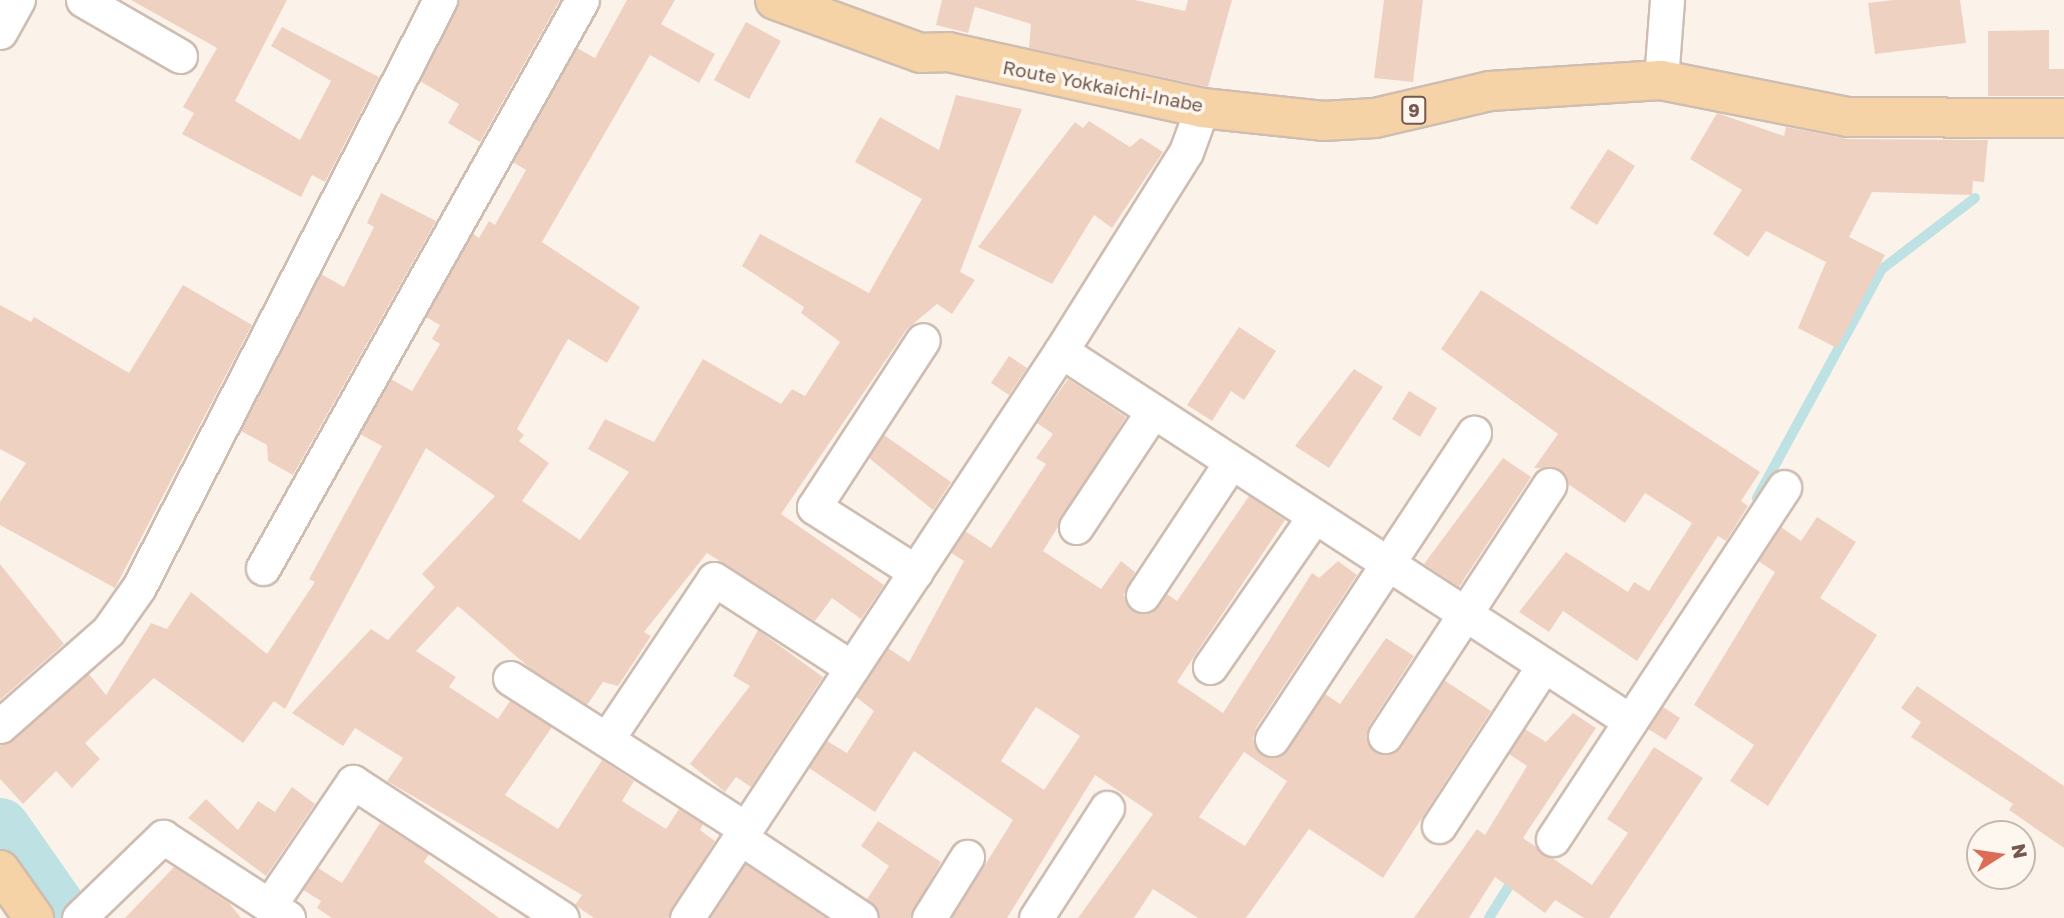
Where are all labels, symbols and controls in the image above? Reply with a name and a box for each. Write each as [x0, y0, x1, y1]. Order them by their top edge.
street label: Route Yokkaichi-Inabe [1001, 55, 1205, 117]
road number: 9 [1400, 96, 1428, 124]
north arrow [1966, 820, 2036, 890]
text: N [2007, 841, 2033, 860]

